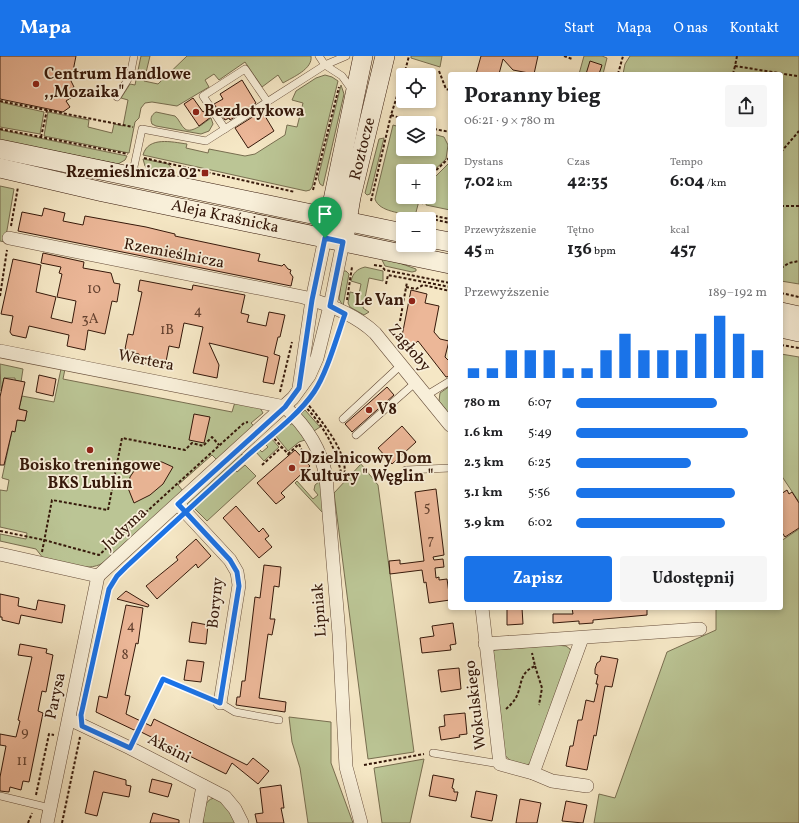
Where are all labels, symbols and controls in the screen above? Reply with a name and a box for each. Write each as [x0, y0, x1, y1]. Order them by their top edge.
text: Mapa [20, 15, 71, 41]
text: Start [564, 19, 594, 38]
text: Mapa [616, 19, 651, 38]
text: O nas [673, 19, 708, 38]
text: Kontakt [730, 19, 779, 38]
place label: Centrum Handlowe ,,Mozaika" [44, 64, 191, 104]
map controls [396, 68, 436, 252]
button: locate [396, 68, 436, 108]
marker: Centrum Handlowe ,,Mozaika" [31, 79, 41, 89]
text: Poranny bieg [464, 81, 601, 112]
button: share [725, 85, 767, 127]
place label: Bezdotykowa [204, 101, 305, 123]
marker: Bezdotykowa [191, 107, 201, 117]
text: 06:21 · 9 × 780 m [464, 112, 555, 130]
street label: Roztocze [345, 115, 381, 183]
button: layers [396, 116, 436, 156]
text: Dystans [464, 155, 503, 170]
text: Czas [567, 155, 590, 170]
text: Tempo [670, 155, 703, 170]
place label: Rzemieślnicza 02 [66, 162, 197, 184]
button: + [396, 164, 436, 204]
marker: Rzemieślnicza 02 [200, 168, 210, 178]
text: 7.02 [464, 170, 495, 193]
text: 42:35 [567, 170, 608, 193]
text: 6:04 [670, 170, 705, 193]
text: km [495, 176, 513, 191]
text: /km [705, 176, 727, 191]
street label: Aleja Kraśnicka [169, 195, 281, 239]
pin [308, 197, 342, 238]
icon: arrive [314, 203, 336, 225]
button: − [396, 212, 436, 252]
text: Przewyższenie [464, 223, 536, 238]
text: Tętno [567, 223, 594, 238]
text: kcal [670, 223, 690, 238]
street label: Rzemieślnicza [122, 233, 226, 275]
text: 45 [464, 238, 482, 261]
text: 136 [567, 238, 592, 261]
text: 457 [670, 238, 696, 261]
text: m [482, 244, 494, 259]
text: bpm [592, 244, 616, 259]
house number: 10 [87, 280, 101, 299]
text: Przewyższenie [464, 284, 549, 302]
text: 189–192 m [708, 284, 767, 302]
place label: Le Van [355, 290, 404, 312]
marker: Le Van [407, 296, 417, 306]
house number: 4 [194, 302, 202, 321]
house number: 3A [81, 310, 99, 329]
street label: Zagłoby [382, 319, 436, 377]
house number: 1B [160, 321, 174, 340]
street label: Wertera [116, 345, 176, 377]
text: 780 m [464, 394, 500, 412]
text: 6:07 [528, 394, 552, 412]
place label: V8 [377, 399, 397, 421]
marker: V8 [364, 405, 374, 415]
text: 1.6 km [464, 424, 503, 442]
text: 5:49 [528, 424, 551, 442]
marker: Boisko treningowe BKS Lublin [85, 445, 95, 455]
place label: Dzielnicowy Dom Kultury " Węglin " [300, 448, 434, 488]
text: 2.3 km [464, 454, 504, 472]
text: 6:25 [528, 454, 551, 472]
place label: Boisko treningowe BKS Lublin [19, 455, 161, 495]
marker: Dzielnicowy Dom Kultury " Węglin " [287, 463, 297, 473]
text: 3.1 km [464, 484, 503, 502]
text: 5:56 [528, 484, 550, 502]
house number: 5 [424, 498, 430, 517]
street label: Judyma [98, 502, 152, 555]
text: 3.9 km [464, 514, 505, 532]
text: 6:02 [528, 514, 552, 532]
house number: 7 [428, 531, 435, 550]
button: Zapisz [464, 556, 612, 602]
button: Udostępnij [620, 556, 767, 602]
street label: Boryny [202, 576, 230, 630]
street label: Lipniak [307, 582, 333, 638]
house number: 4 [127, 617, 135, 636]
house number: 8 [121, 646, 129, 665]
street label: Wokulskiego [460, 659, 492, 751]
street label: Parysa [40, 670, 72, 721]
house number: 9 [21, 723, 29, 742]
street label: Aksini [143, 729, 195, 769]
house number: 11 [17, 752, 27, 771]

